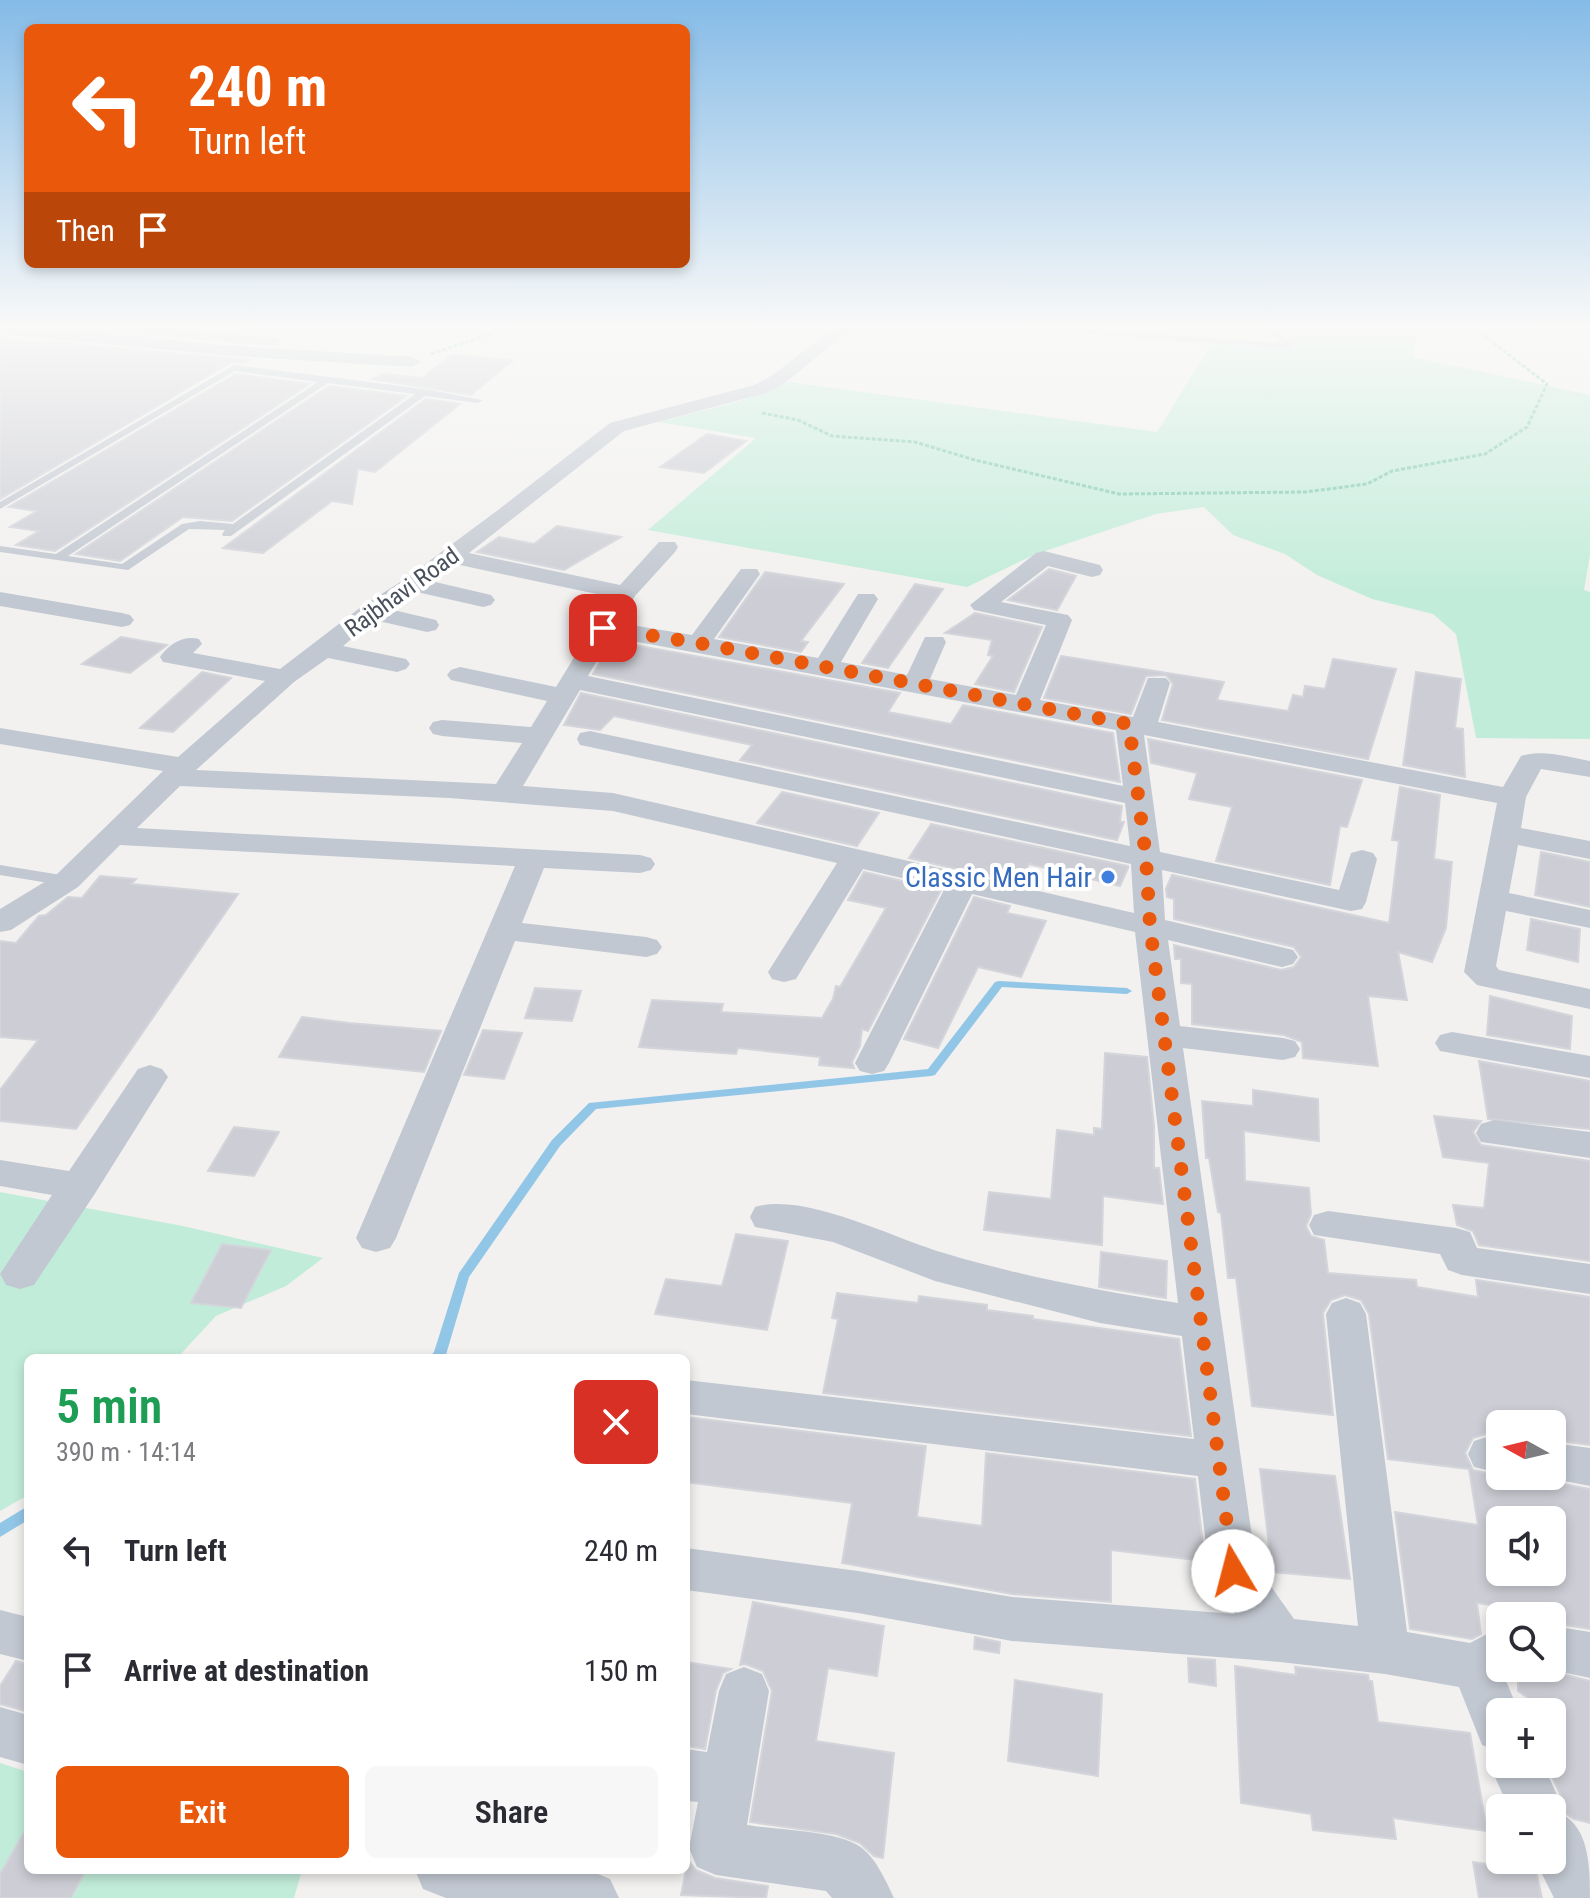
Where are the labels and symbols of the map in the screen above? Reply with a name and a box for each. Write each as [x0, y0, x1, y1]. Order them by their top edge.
street label: Rajbhavi Road [340, 541, 464, 643]
pin [569, 594, 637, 662]
place label: Classic Men Hair [905, 861, 1092, 894]
marker: Classic Men Hair [1099, 868, 1117, 886]
north arrow [1486, 1410, 1566, 1490]
position arrow [1191, 1529, 1275, 1613]

